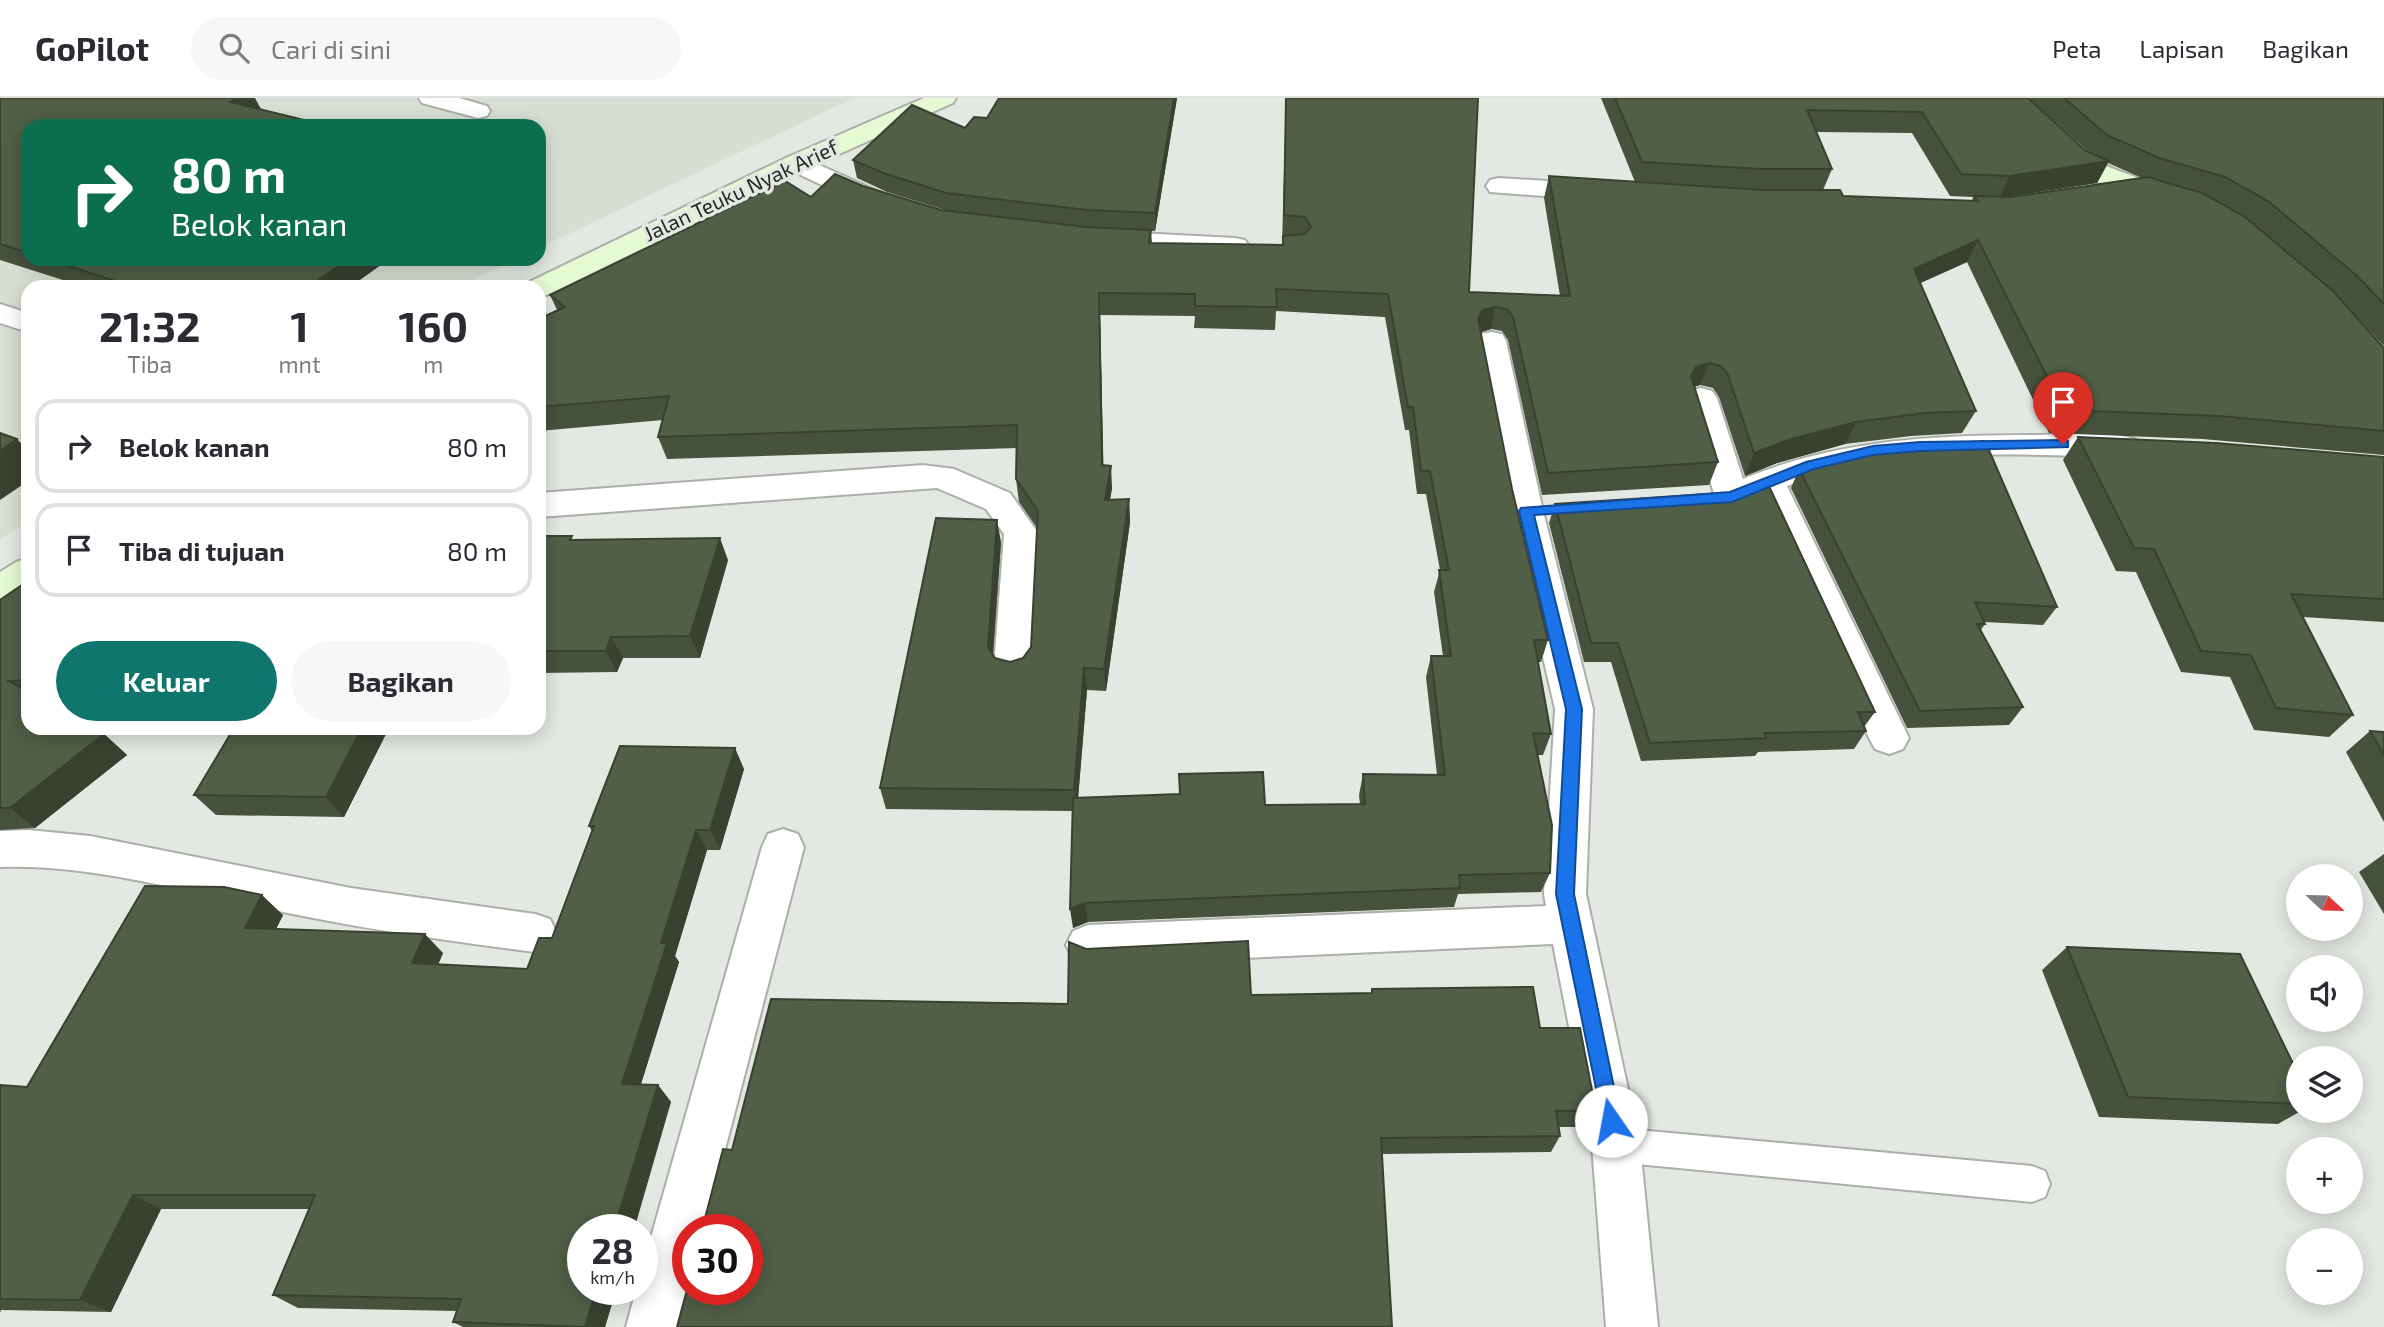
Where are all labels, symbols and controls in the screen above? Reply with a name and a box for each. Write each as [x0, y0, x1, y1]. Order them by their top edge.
search box [191, 17, 681, 80]
text: GoPilot [35, 28, 149, 68]
icon: search [215, 29, 253, 67]
text: Cari di sini [271, 33, 391, 64]
text: Peta [2052, 34, 2102, 63]
text: Lapisan [2140, 34, 2224, 63]
text: Bagikan [2262, 34, 2349, 63]
street label: Jalan Teuku Nyak Arief [639, 133, 842, 246]
text: 80 m [171, 144, 286, 203]
icon: right [56, 147, 147, 238]
text: Belok kanan [171, 204, 347, 242]
text: 21:32 [99, 300, 200, 350]
text: 1 [290, 300, 309, 350]
text: 160 [399, 300, 468, 350]
text: Tiba [127, 350, 172, 378]
text: mnt [278, 350, 321, 378]
text: m [423, 350, 443, 378]
pin [2033, 372, 2093, 444]
icon: arrive [2044, 383, 2082, 421]
icon: right [60, 427, 98, 465]
text: Belok kanan [119, 431, 270, 462]
text: 80 m [447, 431, 507, 462]
icon: arrive [60, 531, 98, 569]
text: Tiba di tujuan [119, 535, 285, 566]
text: 80 m [447, 535, 507, 566]
button: Keluar [56, 641, 277, 721]
button: Bagikan [291, 641, 511, 721]
north arrow [2286, 864, 2362, 942]
map controls [2286, 864, 2363, 1305]
button: sound [2286, 955, 2363, 1032]
button: layers [2286, 1046, 2363, 1123]
position arrow [1574, 1084, 1648, 1158]
button: + [2286, 1137, 2363, 1214]
speed limit sign: 30 [672, 1214, 763, 1305]
button: − [2286, 1228, 2363, 1305]
text: 28 [591, 1229, 634, 1271]
text: km/h [590, 1266, 635, 1288]

